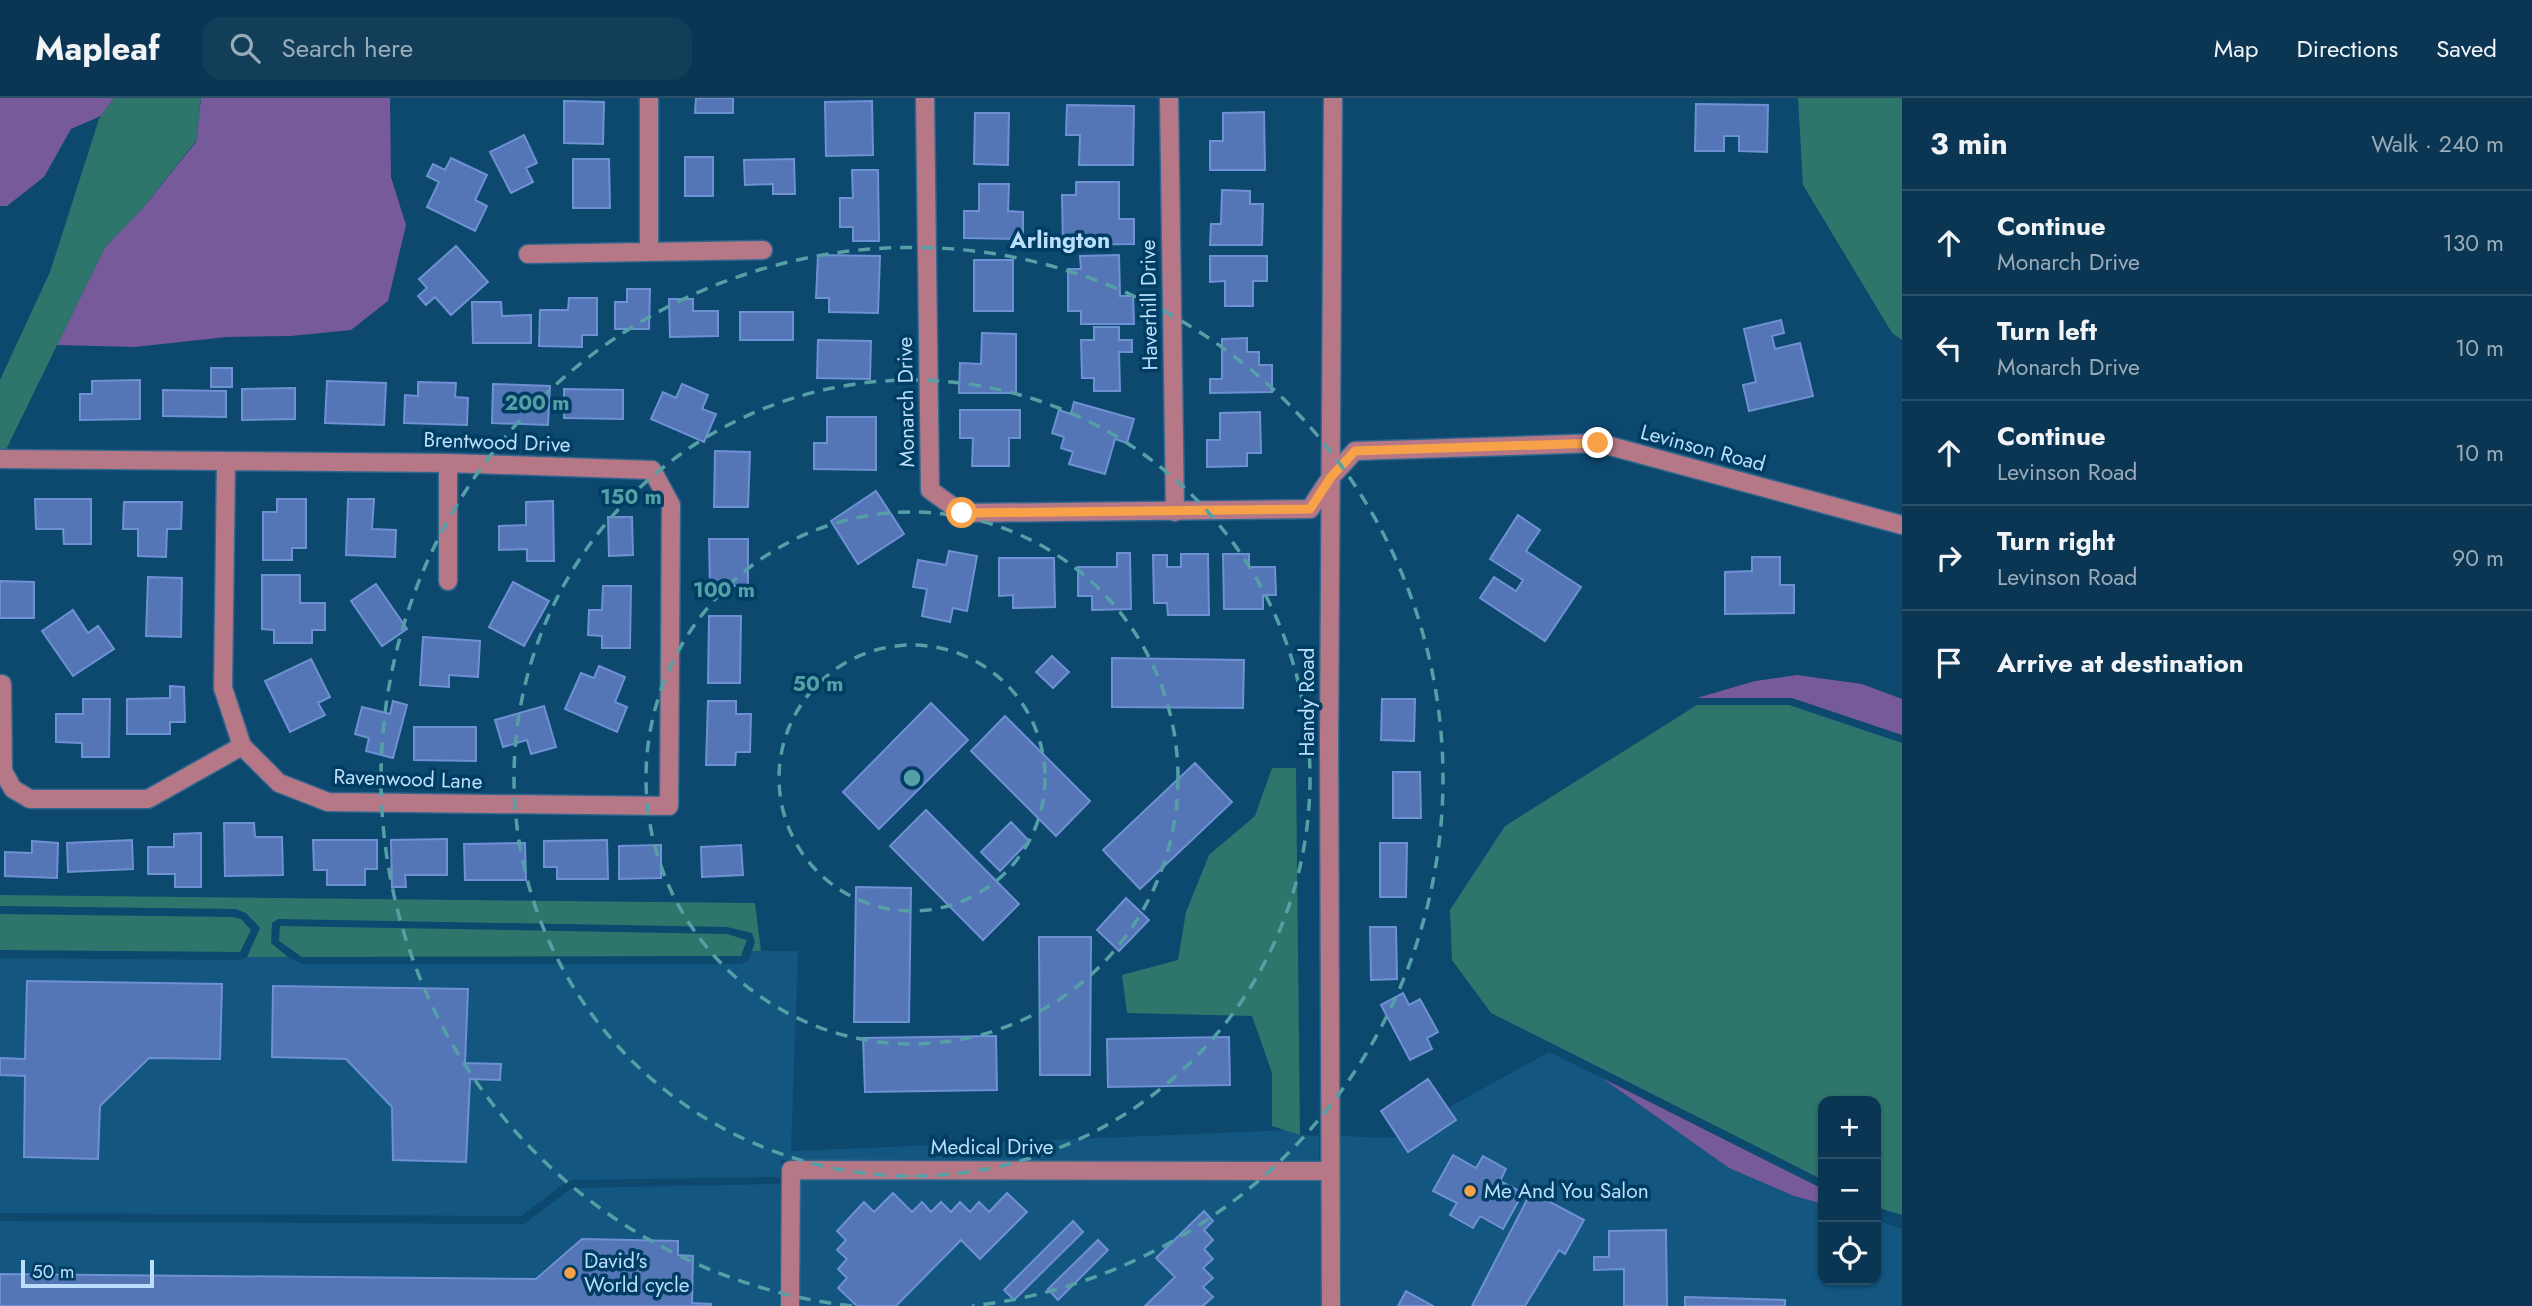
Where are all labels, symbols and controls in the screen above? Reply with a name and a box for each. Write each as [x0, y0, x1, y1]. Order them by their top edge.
search box [202, 17, 692, 80]
text: Mapleaf [35, 25, 160, 72]
icon: search [226, 29, 264, 67]
text: Search here [282, 29, 413, 67]
text: Map [2214, 31, 2259, 66]
text: Directions [2297, 31, 2398, 66]
text: Saved [2436, 31, 2497, 66]
text: 3 min [1930, 122, 2008, 165]
text: Walk · 240 m [2371, 127, 2504, 161]
text: Continue [1997, 207, 2106, 245]
district label: Arlington [1009, 223, 1110, 257]
icon: ahead [1930, 224, 1968, 262]
text: 130 m [2442, 226, 2504, 260]
street label: Haverhill Drive [1133, 239, 1165, 371]
text: Monarch Drive [1997, 245, 2140, 279]
text: Turn left [1997, 312, 2097, 350]
icon: left [1930, 329, 1968, 367]
text: 10 m [2455, 331, 2504, 365]
street label: Monarch Drive [890, 336, 922, 468]
text: Monarch Drive [1997, 350, 2140, 384]
text: 200 m [504, 388, 570, 418]
street label: Levinson Road [1637, 417, 1769, 479]
text: Continue [1997, 417, 2106, 455]
street label: Brentwood Drive [423, 424, 571, 460]
route end [1582, 427, 1613, 458]
icon: ahead [1930, 434, 1968, 472]
text: 10 m [2455, 436, 2504, 470]
text: Levinson Road [1997, 455, 2137, 489]
text: 150 m [600, 482, 662, 512]
route start [946, 497, 977, 528]
text: Turn right [1997, 522, 2115, 560]
icon: right [1930, 539, 1968, 577]
text: 90 m [2452, 541, 2504, 575]
text: Levinson Road [1997, 560, 2137, 594]
text: 100 m [693, 575, 755, 605]
icon: arrive [1930, 644, 1968, 682]
text: Arrive at destination [1997, 644, 2244, 682]
street label: Handy Road [1292, 648, 1322, 756]
text: 50 m [793, 669, 843, 699]
street label: Ravenwood Lane [333, 761, 483, 797]
centre of rings [900, 766, 924, 790]
map controls [1818, 1096, 1881, 1285]
button: + [1818, 1096, 1881, 1159]
street label: Medical Drive [930, 1132, 1054, 1162]
button: − [1818, 1159, 1881, 1222]
place label: Me And You Salon [1484, 1176, 1649, 1206]
marker: Me And You Salon [1462, 1183, 1478, 1199]
button: locate [1818, 1222, 1881, 1285]
place label: David's World cycle [584, 1246, 690, 1300]
scale bar [21, 1257, 154, 1289]
text: 50 m [32, 1258, 75, 1285]
marker: David's World cycle [562, 1265, 578, 1281]

